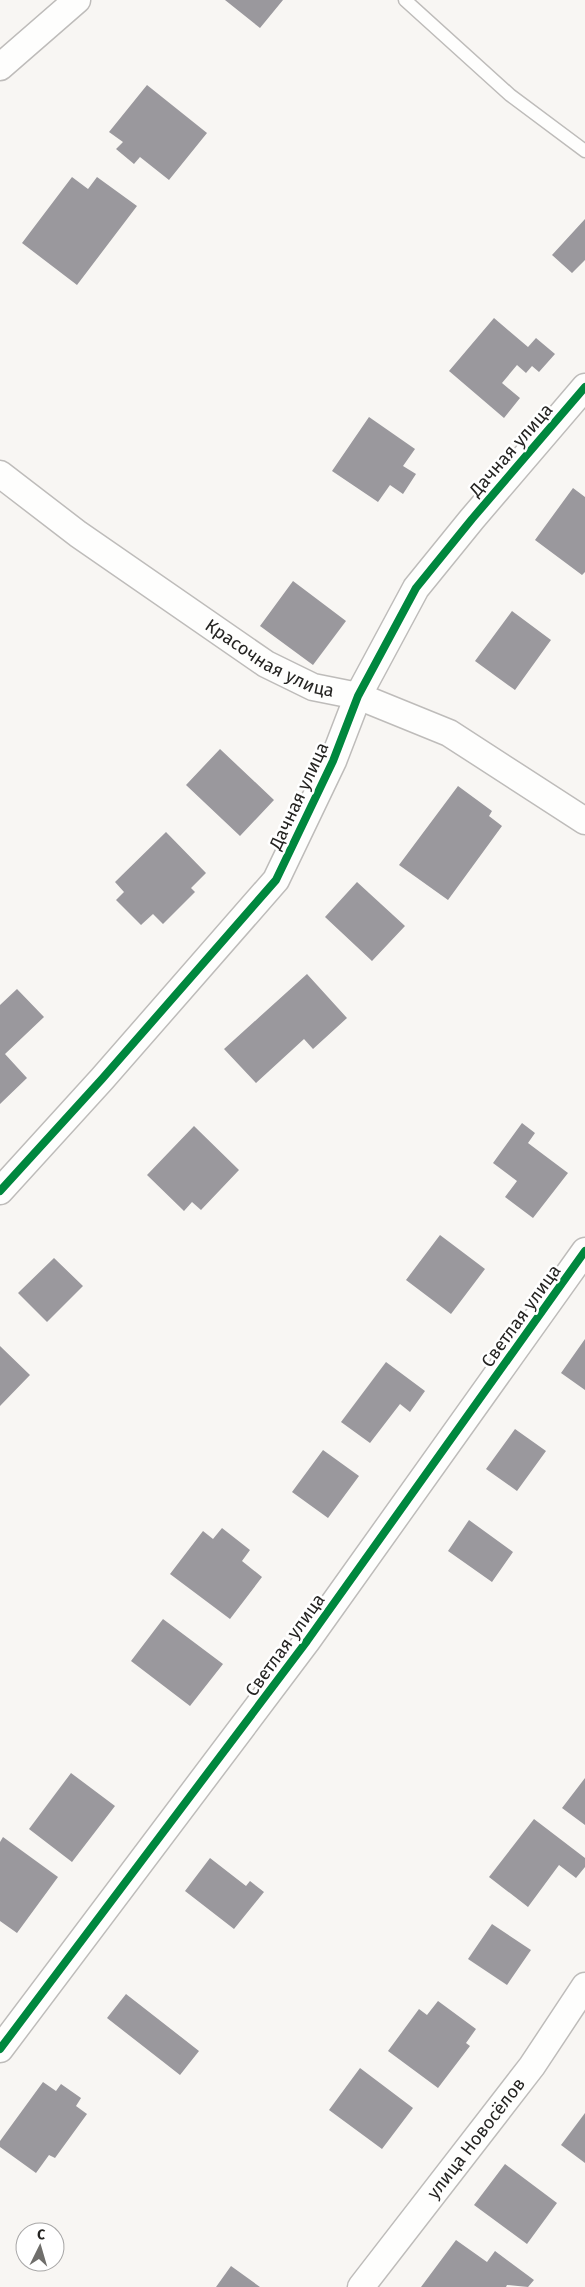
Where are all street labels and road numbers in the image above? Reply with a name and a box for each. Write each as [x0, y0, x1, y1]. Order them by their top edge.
street label: Дачная улица [464, 399, 557, 502]
street label: Красочная улица [201, 614, 336, 702]
street label: Дачная улица [264, 739, 333, 854]
street label: Светлая улица [476, 1260, 566, 1372]
street label: Светлая улица [240, 1589, 330, 1701]
street label: улица Новосёлов [422, 2073, 530, 2203]

